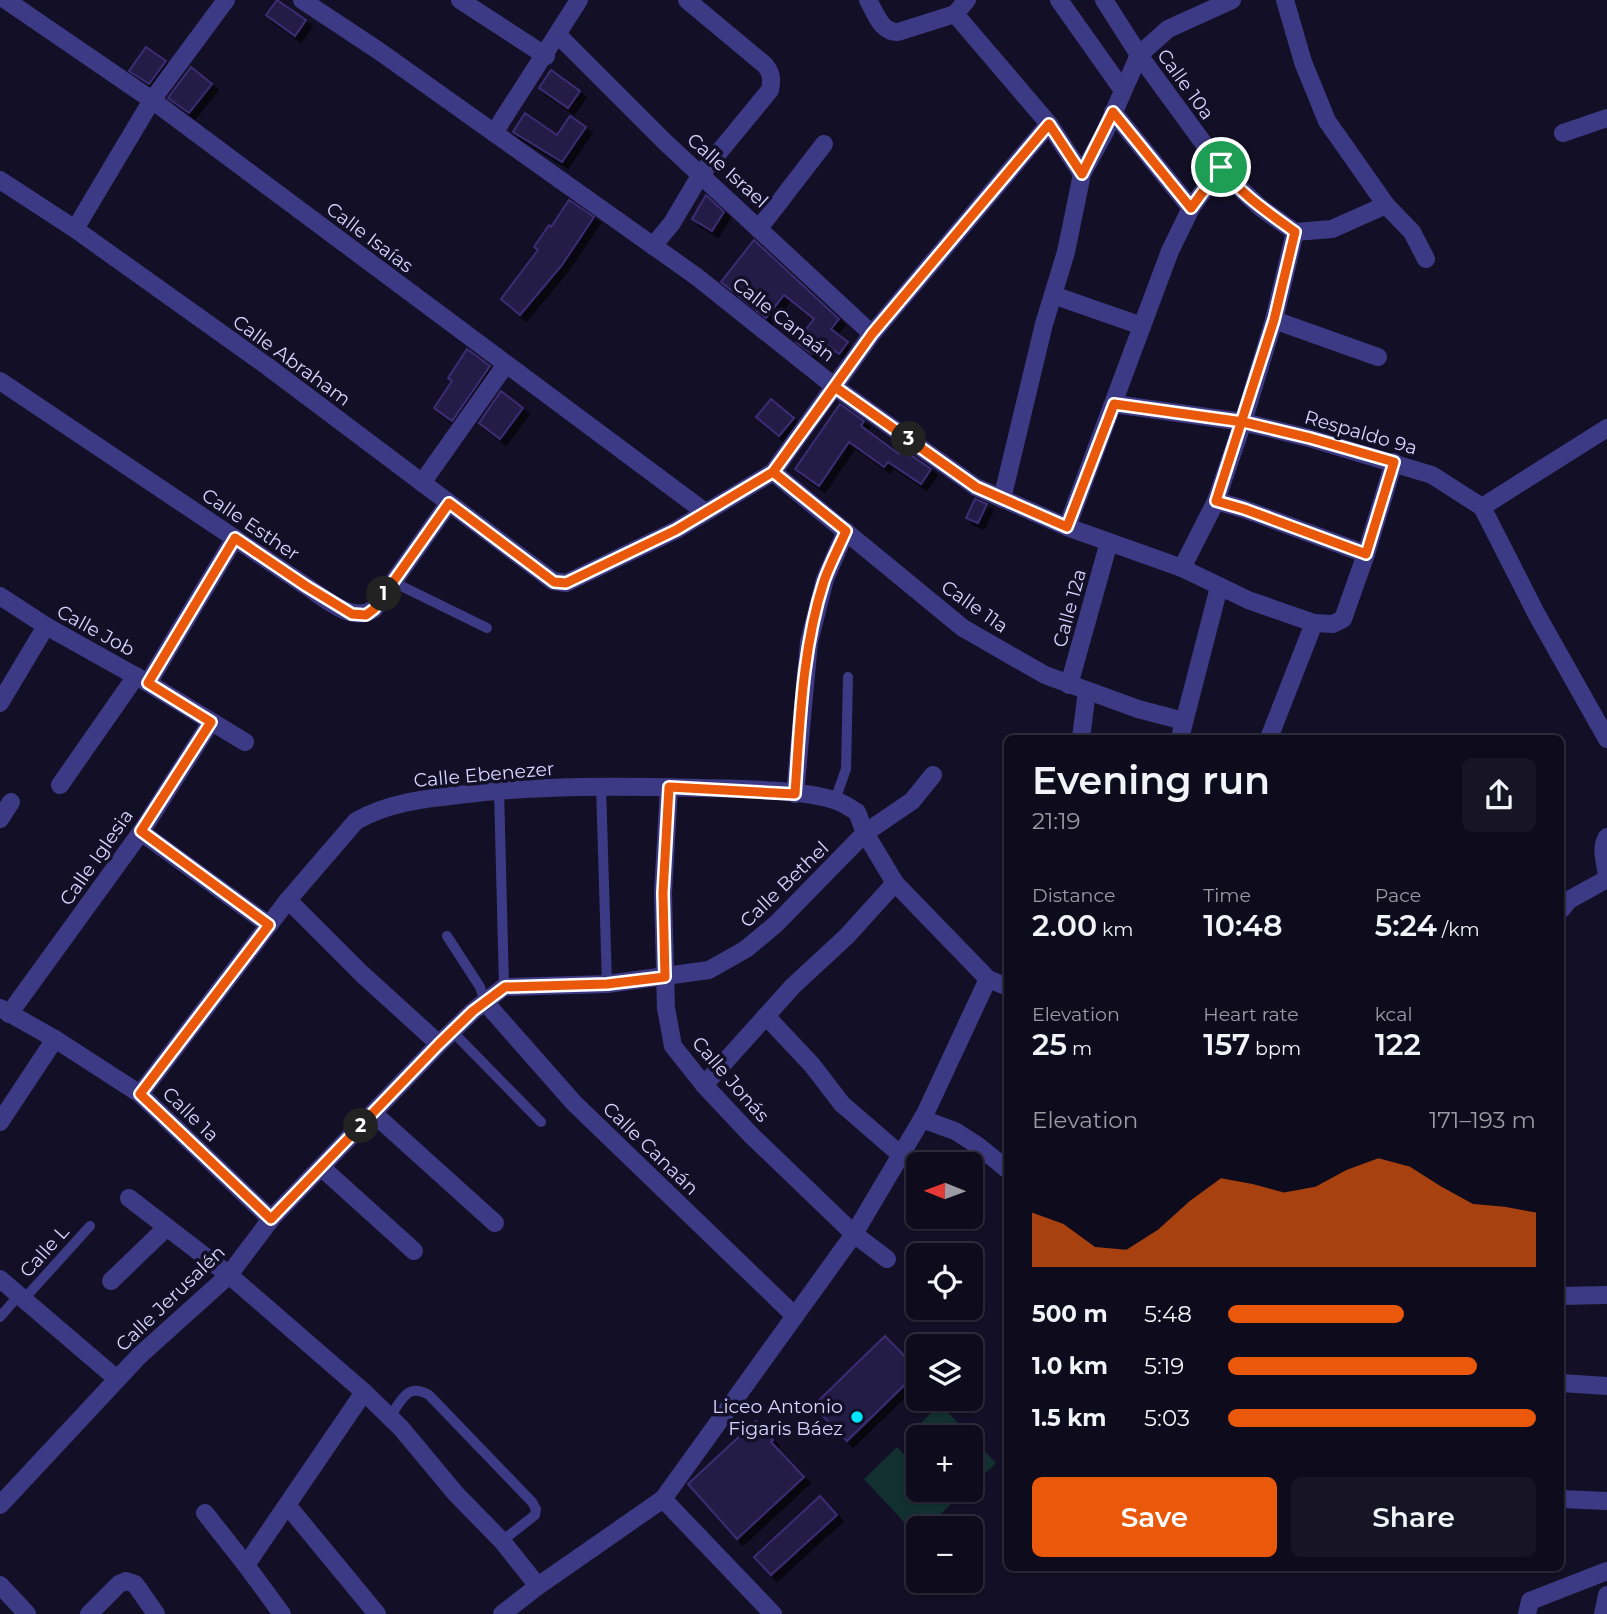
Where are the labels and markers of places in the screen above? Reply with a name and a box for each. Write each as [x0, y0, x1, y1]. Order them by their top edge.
pin [1191, 137, 1251, 197]
pin: 3 [892, 422, 926, 457]
pin: 1 [366, 576, 402, 612]
pin: 2 [344, 1108, 378, 1144]
place label: Liceo Antonio Figaris Báez [712, 1395, 843, 1440]
marker: Liceo Antonio Figaris Báez [849, 1409, 865, 1425]

